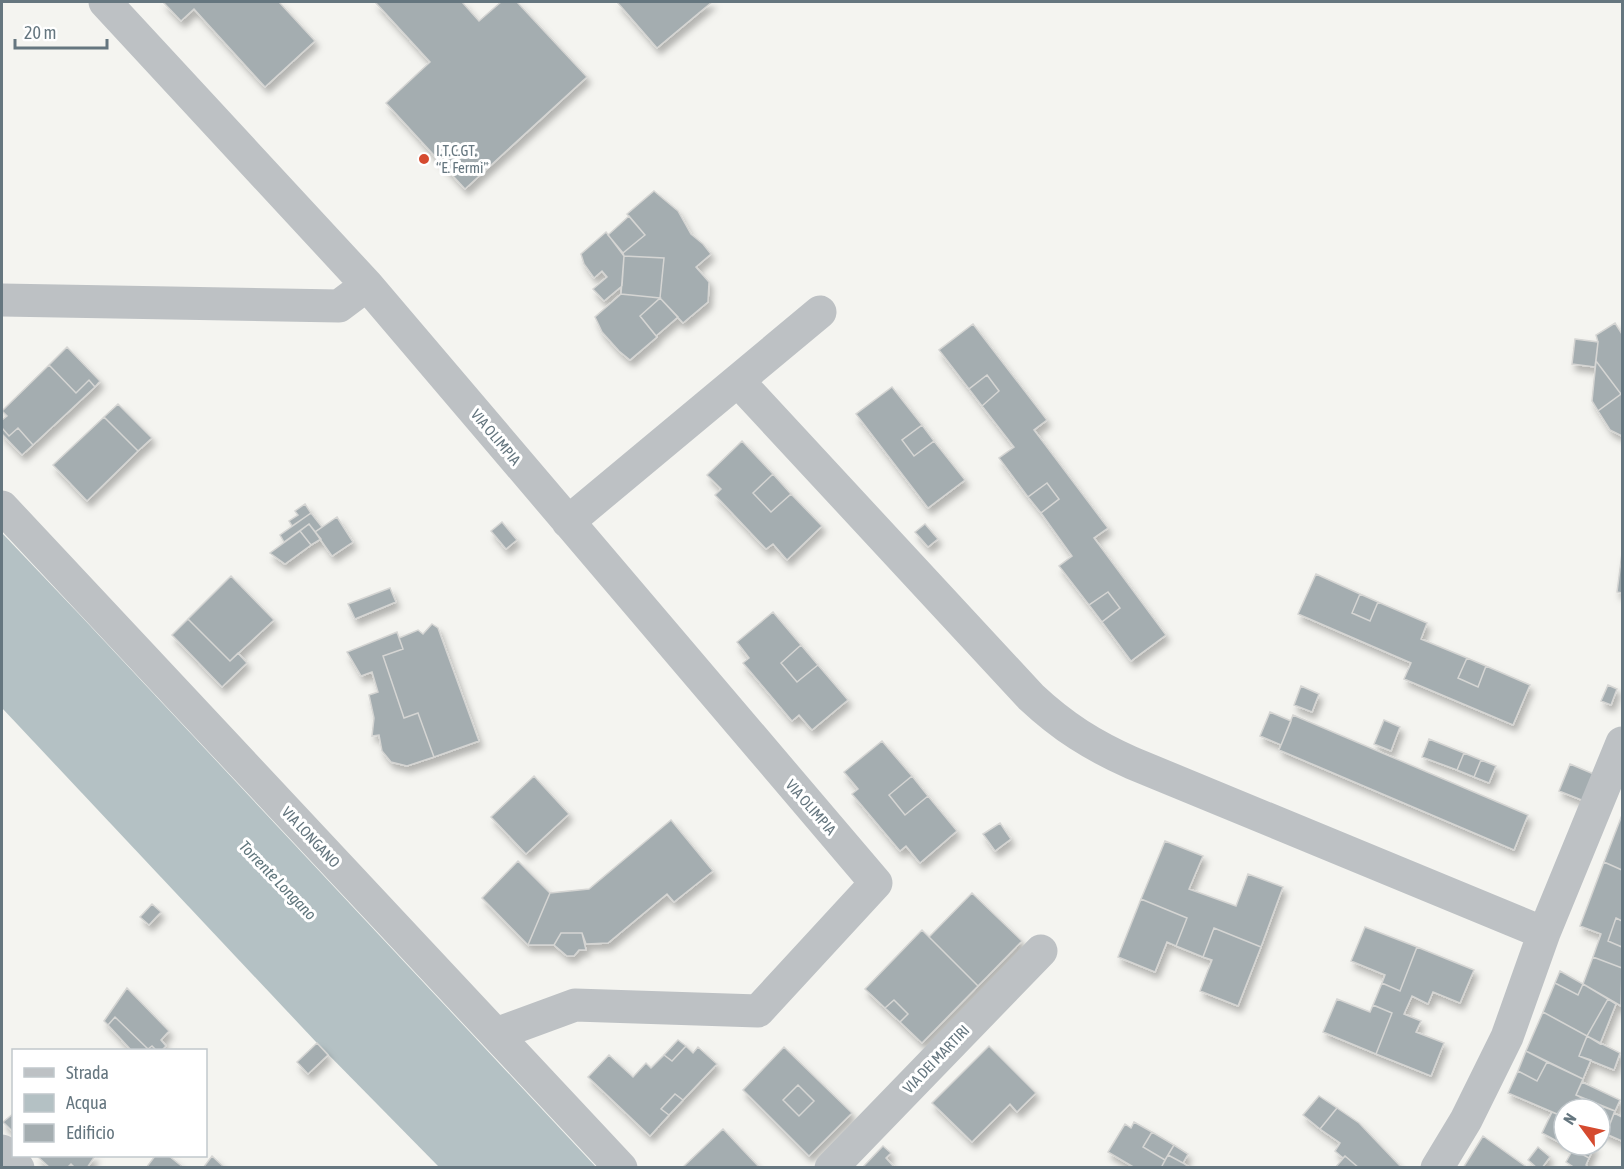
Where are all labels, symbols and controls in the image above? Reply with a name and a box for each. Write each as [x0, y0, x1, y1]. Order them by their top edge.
scale bar [15, 12, 106, 50]
text: 20 m [24, 22, 56, 43]
place label: I.T.C.GT. “E. Fermi" [436, 142, 489, 176]
marker: I.T.C.GT. “E. Fermi" [417, 152, 431, 166]
street label: VIA OLIMPIA [468, 406, 525, 469]
street label: VIA OLIMPIA [782, 776, 840, 839]
street label: VIA LONGANO [279, 803, 344, 871]
water label: Torrente Longano [235, 837, 320, 924]
street label: VIA DEI MARTIRI [899, 1021, 973, 1097]
legend [12, 1049, 207, 1157]
text: Strada [66, 1062, 109, 1083]
text: Acqua [66, 1092, 107, 1113]
north arrow [1552, 1097, 1612, 1157]
text: N [1559, 1110, 1580, 1128]
text: Edificio [66, 1122, 115, 1143]

